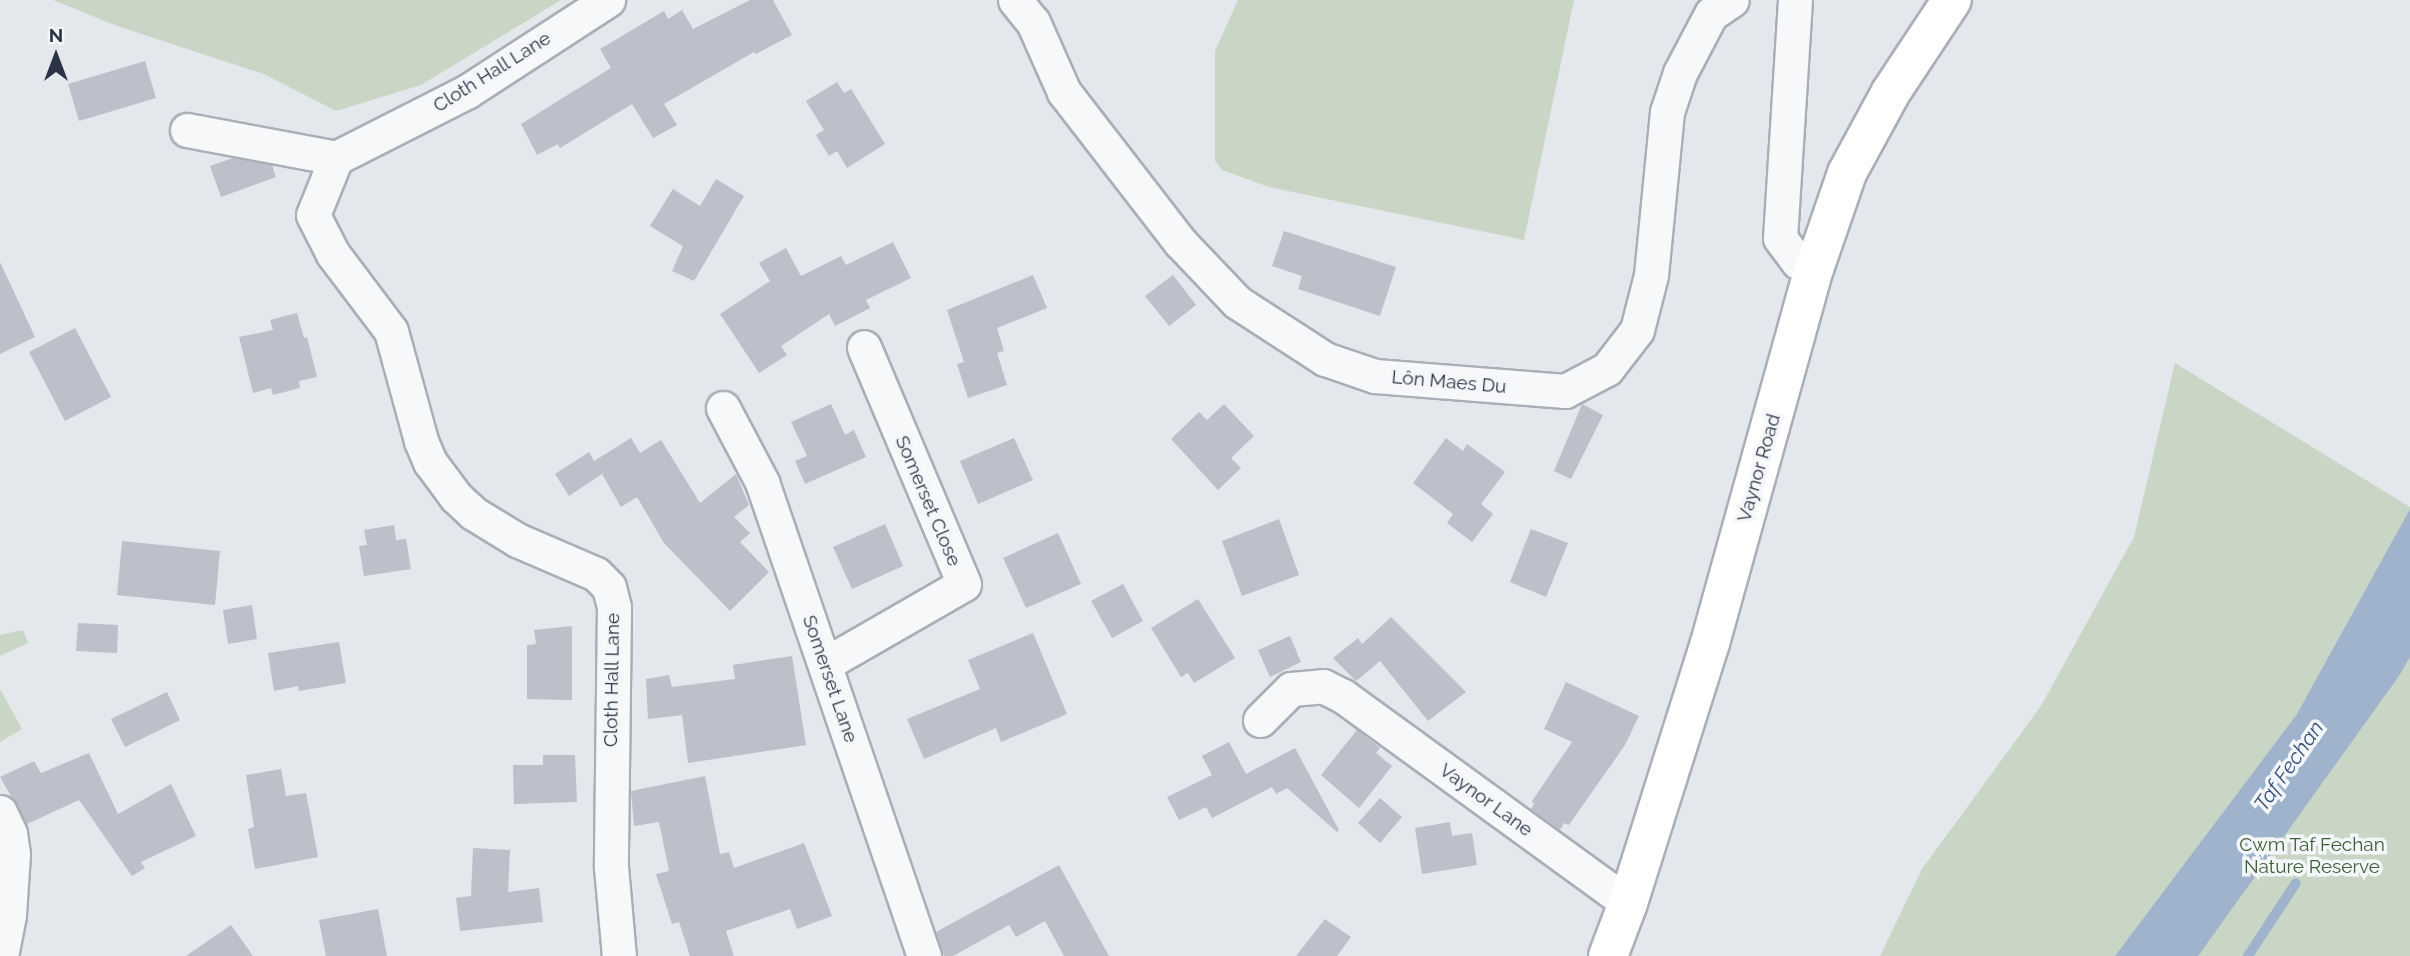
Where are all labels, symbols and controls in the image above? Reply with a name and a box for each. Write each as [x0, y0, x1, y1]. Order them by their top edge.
north arrow [21, 21, 91, 91]
text: N [49, 24, 63, 46]
street label: Cloth Hall Lane [429, 27, 555, 117]
street label: Lôn Maes Du [1391, 366, 1507, 398]
street label: Vaynor Road [1733, 411, 1785, 525]
street label: Somerset Close [890, 432, 966, 570]
street label: Cloth Hall Lane [599, 612, 625, 748]
street label: Somerset Lane [798, 612, 862, 746]
water label: Taf Fechan [2249, 716, 2329, 816]
street label: Vaynor Lane [1435, 759, 1537, 841]
park label: Cwm Taf Fechan Nature Reserve [2239, 834, 2385, 878]

